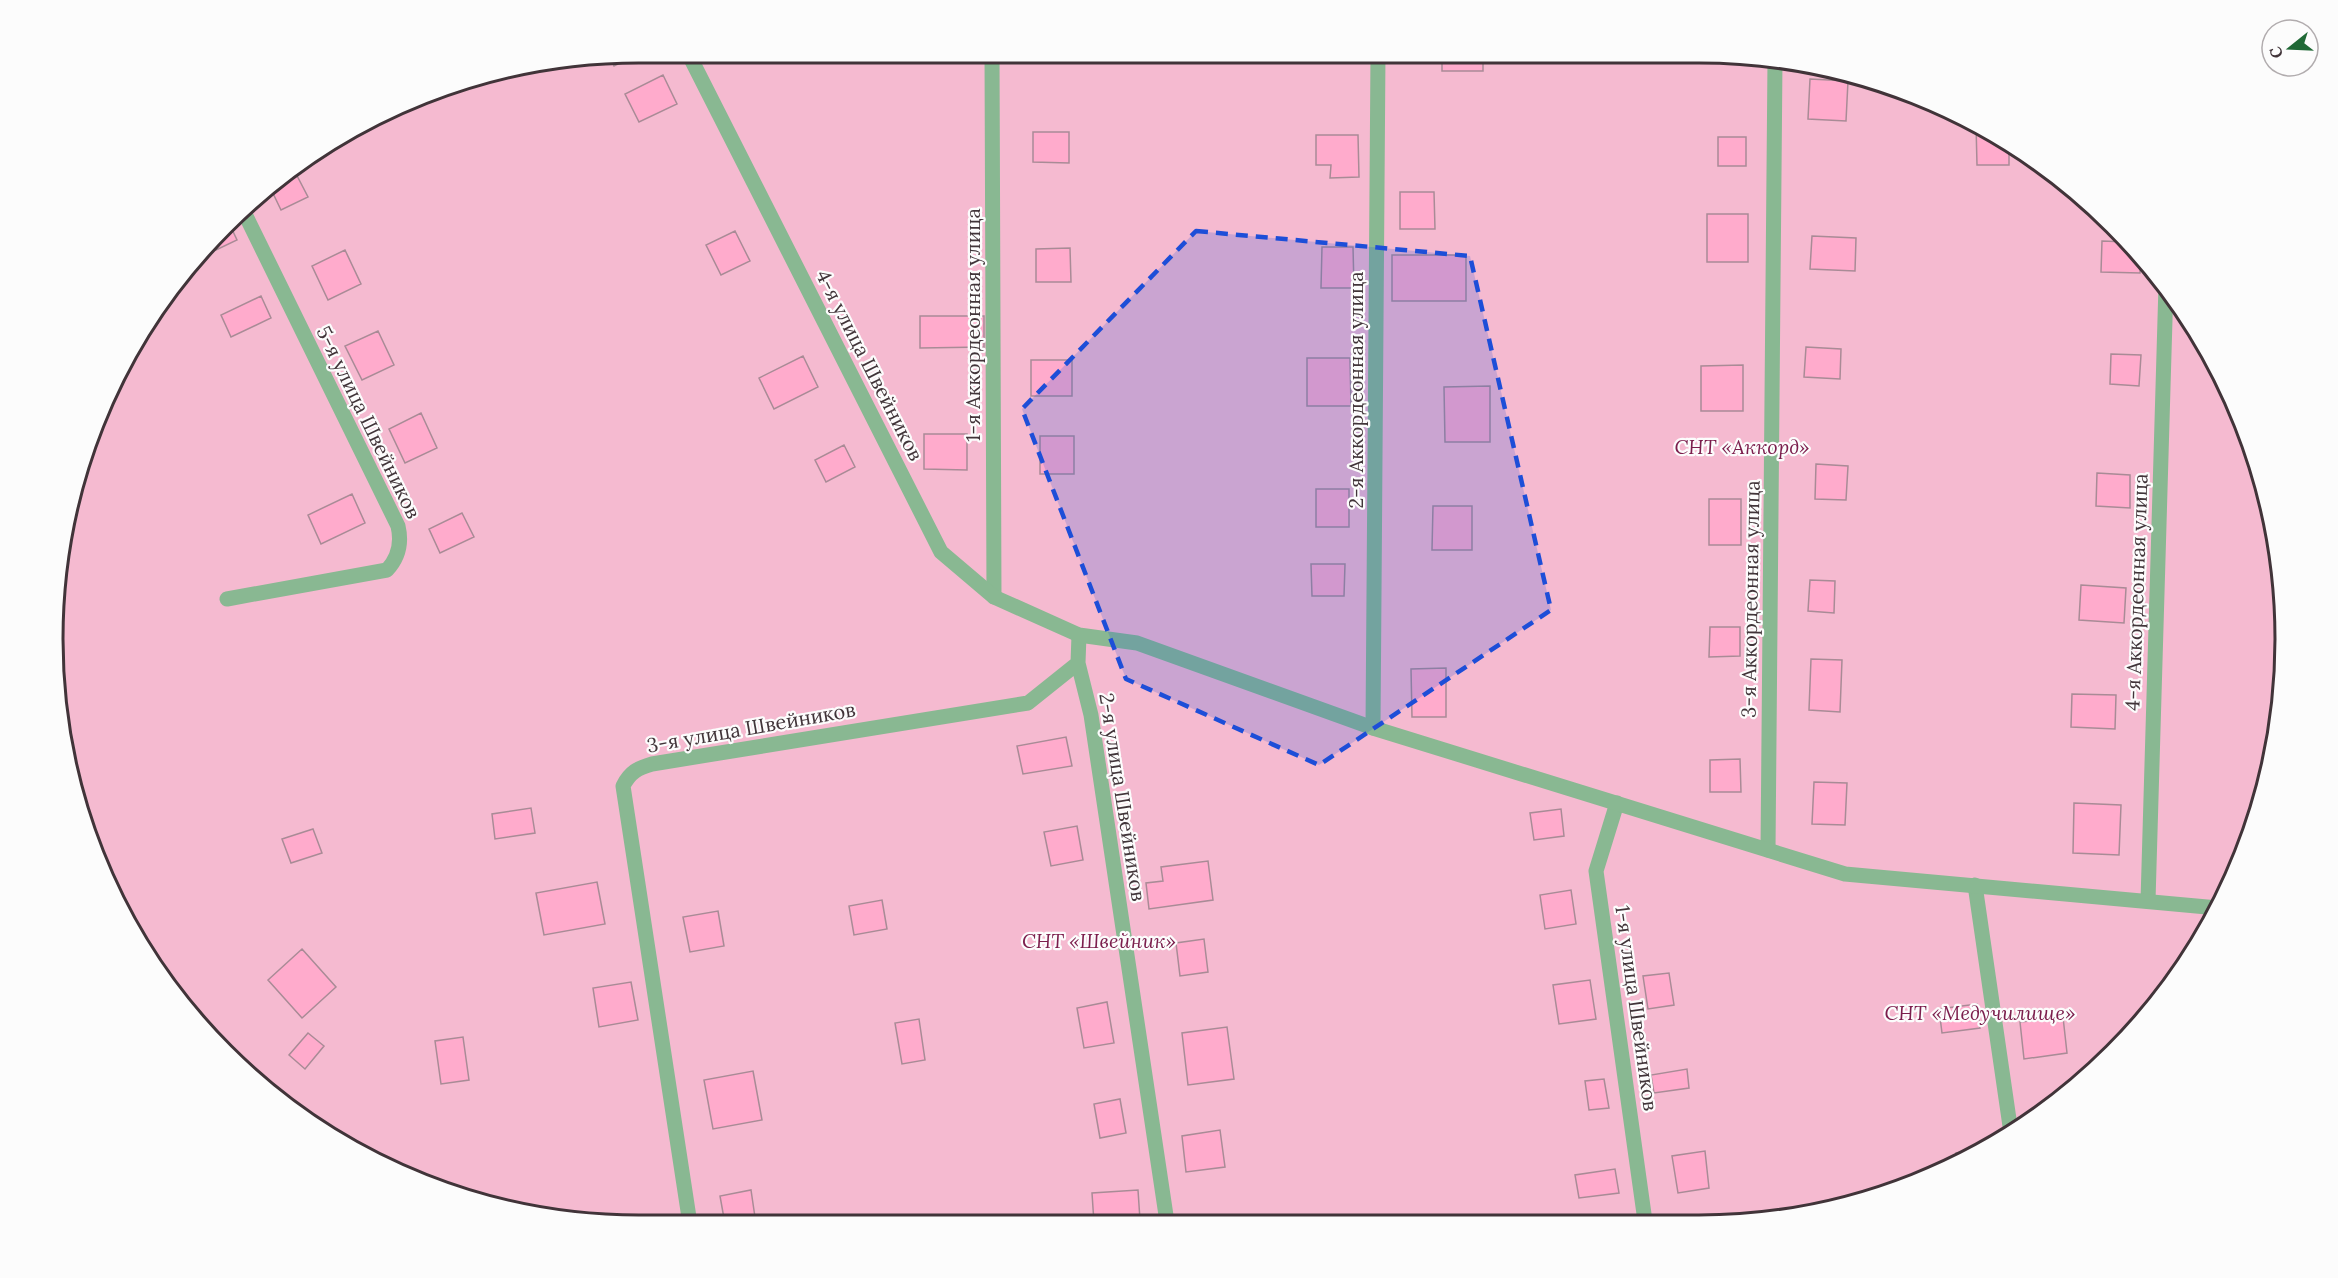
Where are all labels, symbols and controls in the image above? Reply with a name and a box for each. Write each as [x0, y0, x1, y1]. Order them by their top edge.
north arrow [2260, 18, 2320, 78]
text: С [2265, 44, 2287, 61]
street label: 1-я Аккордеонная улица [960, 208, 985, 442]
street label: 4-я улица Швейников [811, 265, 929, 465]
street label: 2-я Аккордеонная улица [1343, 272, 1368, 508]
street label: 5-я улица Швейников [312, 322, 426, 522]
park label: СНТ «Аккорд» [1674, 434, 1810, 459]
street label: 4-я Аккордеонная улица [2119, 473, 2153, 711]
street label: 3-я Аккордеонная улица [1735, 480, 1765, 718]
street label: 2-я улица Швейников [1094, 691, 1152, 903]
street label: 3-я улица Швейников [645, 696, 857, 758]
street label: 1-я улица Швейников [1610, 904, 1664, 1112]
park label: СНТ «Швейник» [1022, 928, 1176, 953]
park label: СНТ «Медучилище» [1885, 1000, 2075, 1025]

